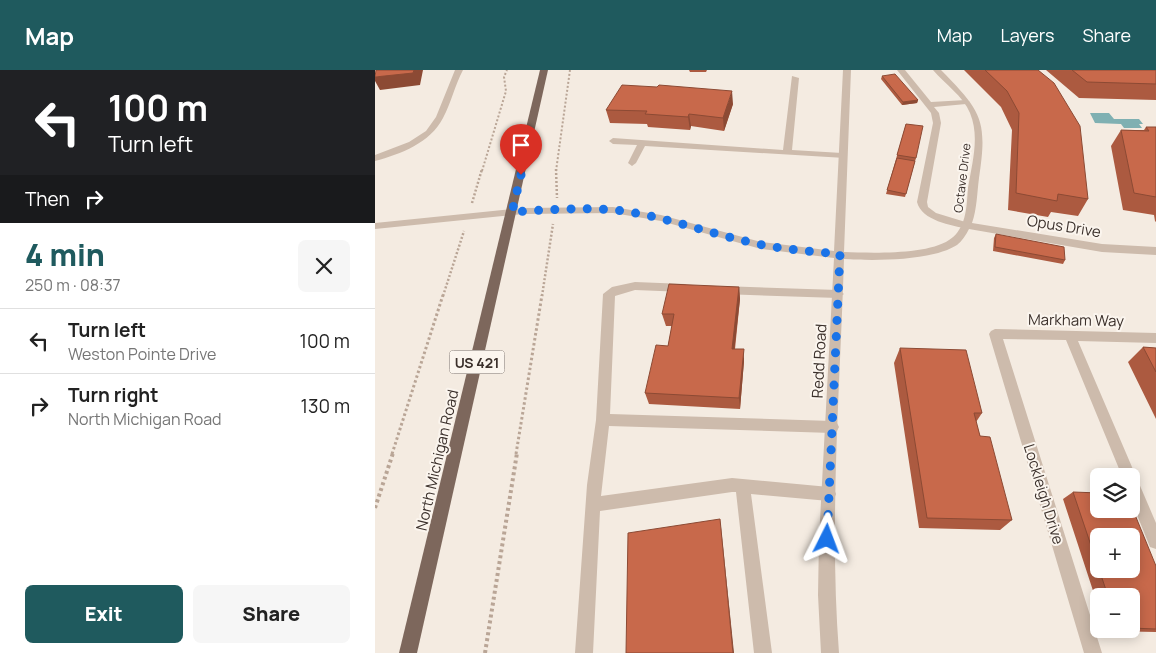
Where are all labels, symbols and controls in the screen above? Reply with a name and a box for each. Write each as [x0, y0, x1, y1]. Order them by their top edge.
text: Map [25, 19, 74, 52]
text: Map [937, 23, 972, 47]
text: Layers [1000, 23, 1054, 47]
text: Share [1082, 23, 1131, 47]
text: 100 m [108, 84, 208, 132]
icon: left [25, 90, 90, 155]
pin [500, 124, 542, 175]
text: Turn left [108, 129, 193, 159]
icon: arrive [507, 131, 535, 159]
street label: Octave Drive [949, 142, 975, 214]
icon: right [80, 185, 108, 213]
text: Then [25, 186, 70, 212]
street label: Opus Drive [1026, 210, 1103, 242]
text: 4 min [25, 234, 105, 275]
button: close [298, 240, 350, 292]
text: 250 m · 08:37 [25, 274, 121, 296]
street label: Markham Way [1028, 309, 1124, 331]
text: Turn left [68, 317, 146, 343]
street label: Redd Road [807, 323, 831, 399]
icon: left [25, 327, 53, 355]
text: 100 m [299, 328, 350, 354]
text: Weston Pointe Drive [68, 343, 216, 365]
road number: US 421 [449, 350, 505, 374]
text: Turn right [68, 382, 158, 408]
street label: North Michigan Road [411, 387, 463, 533]
icon: right [25, 392, 53, 420]
text: 130 m [301, 393, 350, 419]
text: North Michigan Road [68, 408, 222, 430]
street label: Lockleigh Drive [1019, 441, 1069, 547]
map controls [1090, 468, 1140, 638]
button: layers [1090, 468, 1140, 518]
position arrow [800, 512, 852, 564]
button: + [1090, 528, 1140, 578]
button: Exit [25, 585, 183, 643]
button: Share [193, 585, 350, 643]
button: − [1090, 588, 1140, 638]

